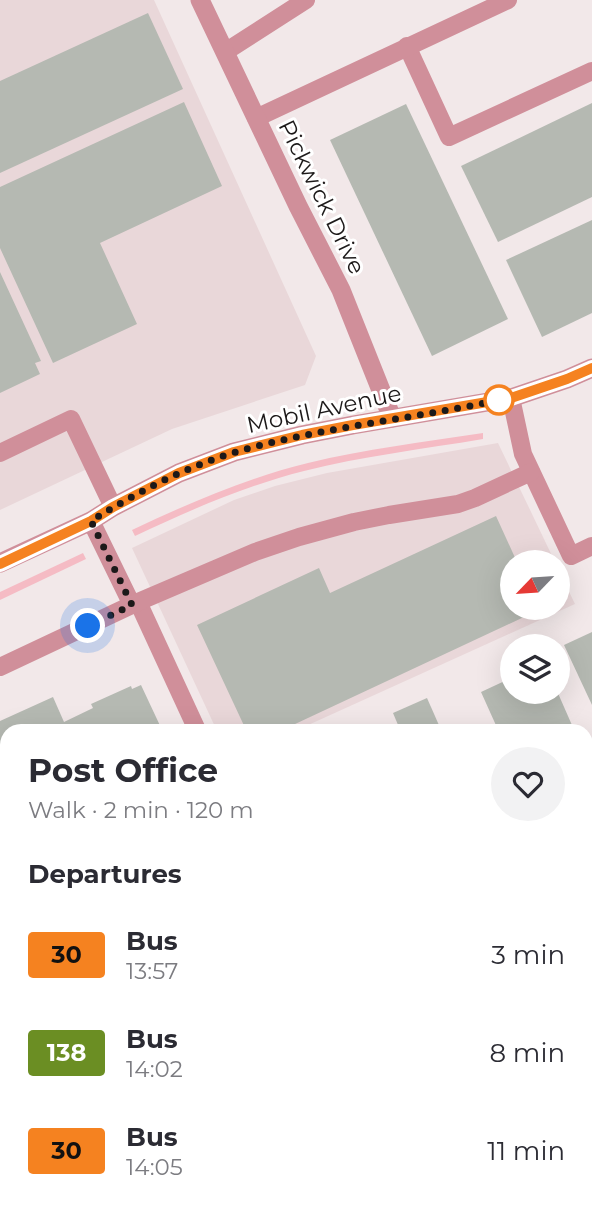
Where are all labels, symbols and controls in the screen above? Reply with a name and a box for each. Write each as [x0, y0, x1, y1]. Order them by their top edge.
street label: Pickwick Drive [273, 115, 371, 279]
street label: Mobil Avenue [244, 379, 404, 439]
unlabelled marker [484, 385, 514, 415]
north arrow [500, 550, 570, 620]
map controls [500, 550, 570, 704]
your location [70, 608, 105, 643]
button: layers [500, 634, 570, 704]
button: heart [491, 747, 565, 821]
text: Post Office [28, 750, 218, 790]
text: Walk · 2 min · 120 m [28, 796, 254, 824]
text: Departures [28, 858, 182, 890]
text: Bus [126, 925, 178, 957]
text: 3 min [491, 939, 565, 971]
text: 30 [51, 940, 82, 969]
text: 13:57 [126, 957, 178, 985]
text: Bus [126, 1023, 178, 1055]
text: 8 min [489, 1037, 565, 1069]
text: 138 [47, 1038, 86, 1067]
text: 14:02 [126, 1055, 183, 1083]
text: Bus [126, 1121, 178, 1153]
text: 11 min [487, 1135, 565, 1167]
text: 30 [51, 1136, 82, 1165]
text: 14:05 [126, 1153, 183, 1181]

